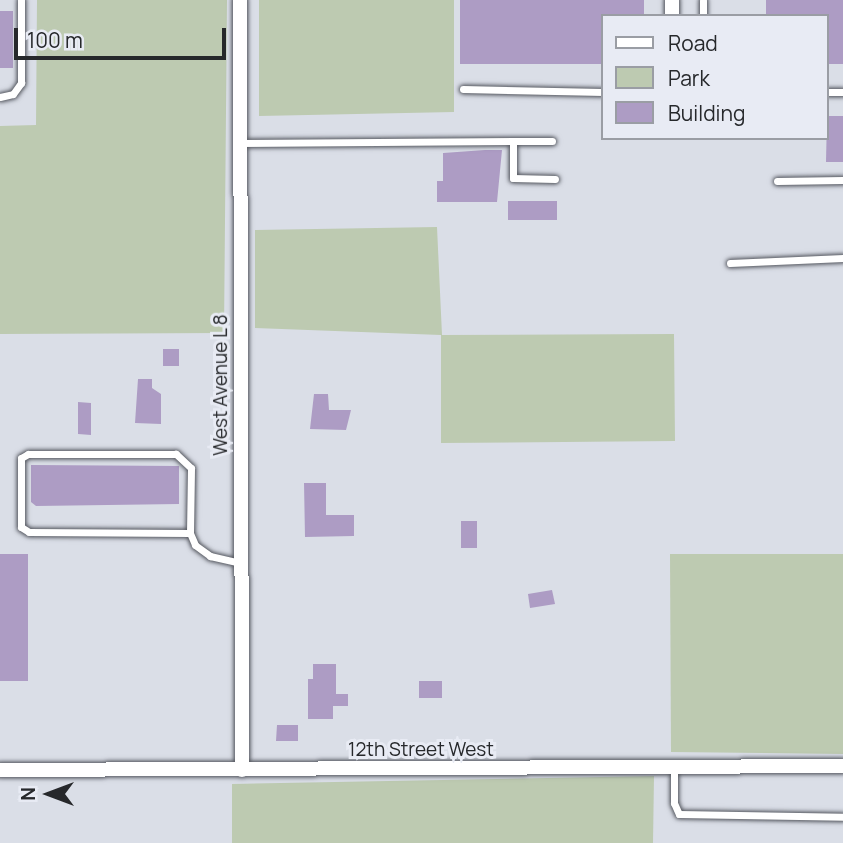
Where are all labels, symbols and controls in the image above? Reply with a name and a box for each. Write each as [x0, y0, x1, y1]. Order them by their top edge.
scale bar [18, 14, 229, 58]
legend [602, 14, 829, 140]
text: 100 m [27, 26, 83, 54]
text: Road [668, 29, 718, 57]
text: Park [668, 64, 710, 92]
text: Building [668, 99, 745, 127]
street label: West Avenue L 8 [210, 314, 232, 456]
street label: 12th Street West [348, 739, 494, 761]
north arrow [14, 759, 84, 829]
text: N [15, 787, 41, 801]

